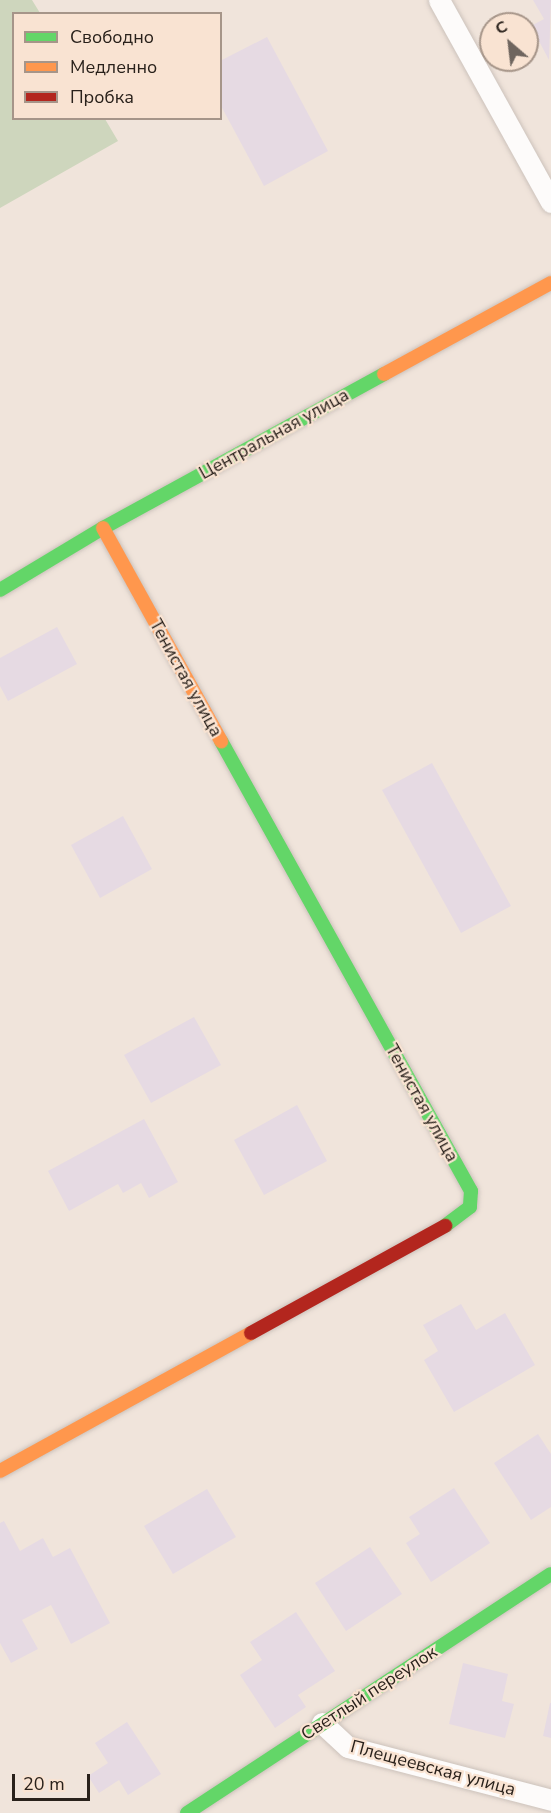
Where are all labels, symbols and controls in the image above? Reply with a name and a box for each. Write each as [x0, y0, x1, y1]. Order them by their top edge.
legend [12, 12, 222, 120]
north arrow [479, 12, 539, 72]
text: С [492, 16, 511, 40]
text: Свободно [70, 25, 154, 49]
text: Медленно [70, 55, 157, 79]
text: Пробка [70, 85, 134, 109]
street label: Центральная улица [195, 384, 353, 484]
street label: Тенистая улица [145, 615, 227, 741]
street label: Тенистая улица [381, 1040, 463, 1166]
street label: Светлый переулок [297, 1641, 441, 1745]
street label: Плещеевская улица [348, 1736, 518, 1800]
scale bar [15, 1762, 93, 1800]
text: 20 m [23, 1772, 65, 1796]

